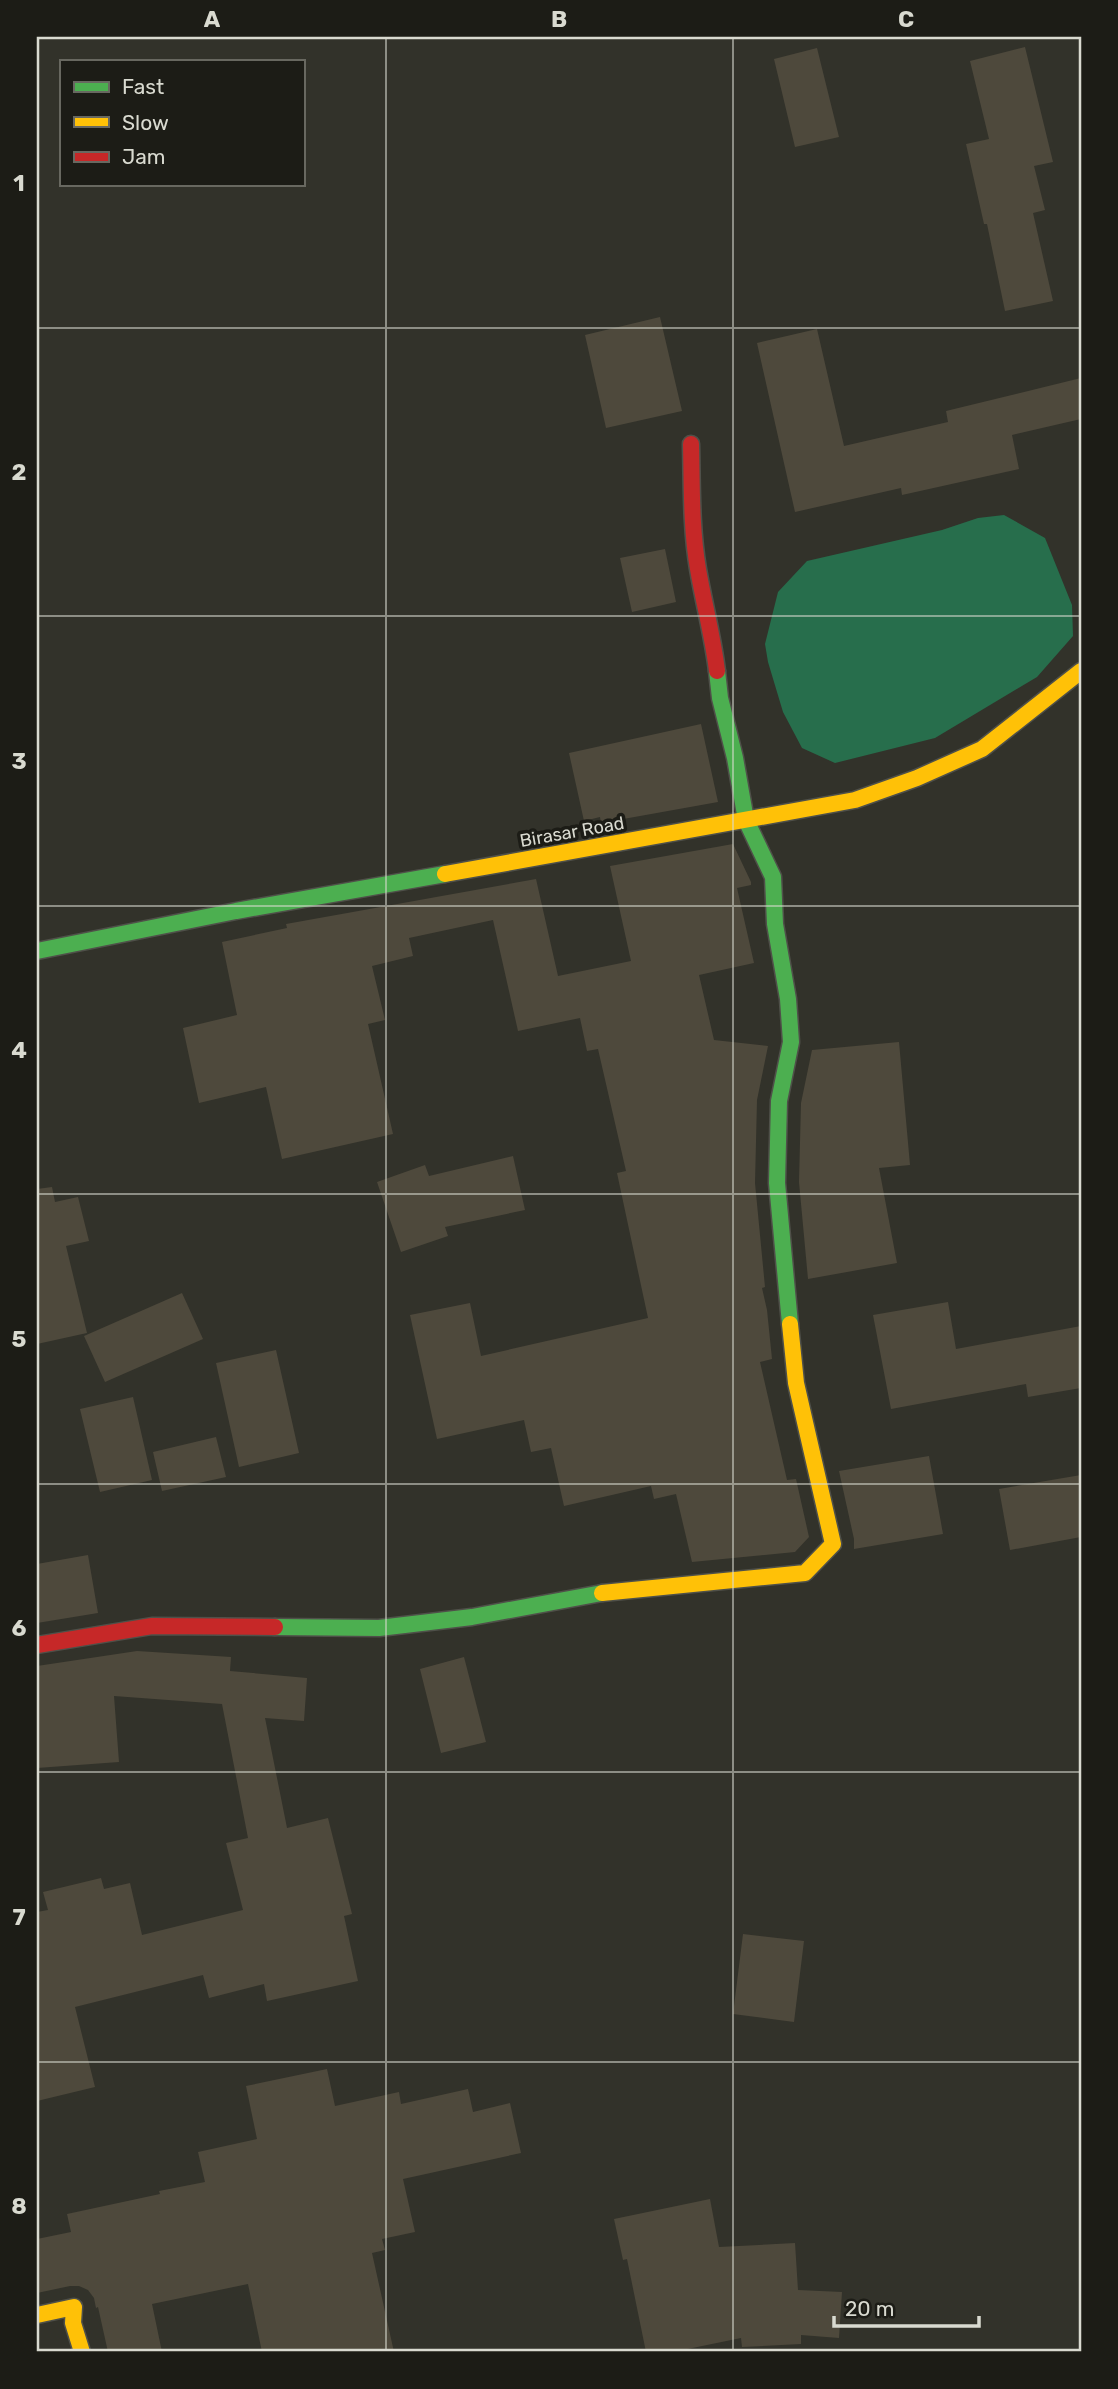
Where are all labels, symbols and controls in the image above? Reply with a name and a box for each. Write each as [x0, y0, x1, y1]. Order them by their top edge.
text: A [204, 5, 221, 33]
text: B [551, 5, 567, 33]
text: C [898, 5, 914, 33]
legend [60, 60, 304, 186]
text: Fast [122, 74, 164, 99]
text: Slow [122, 110, 169, 135]
text: Jam [122, 144, 166, 169]
text: 1 [13, 169, 25, 197]
text: 2 [12, 458, 26, 486]
text: 3 [11, 747, 27, 775]
street label: Birasar Road [518, 812, 626, 852]
text: 4 [11, 1036, 27, 1064]
text: 5 [12, 1325, 27, 1353]
text: 6 [12, 1614, 27, 1642]
text: 7 [12, 1903, 26, 1931]
text: 8 [11, 2192, 27, 2220]
scale bar [834, 2284, 980, 2328]
text: 20 m [845, 2296, 894, 2321]

